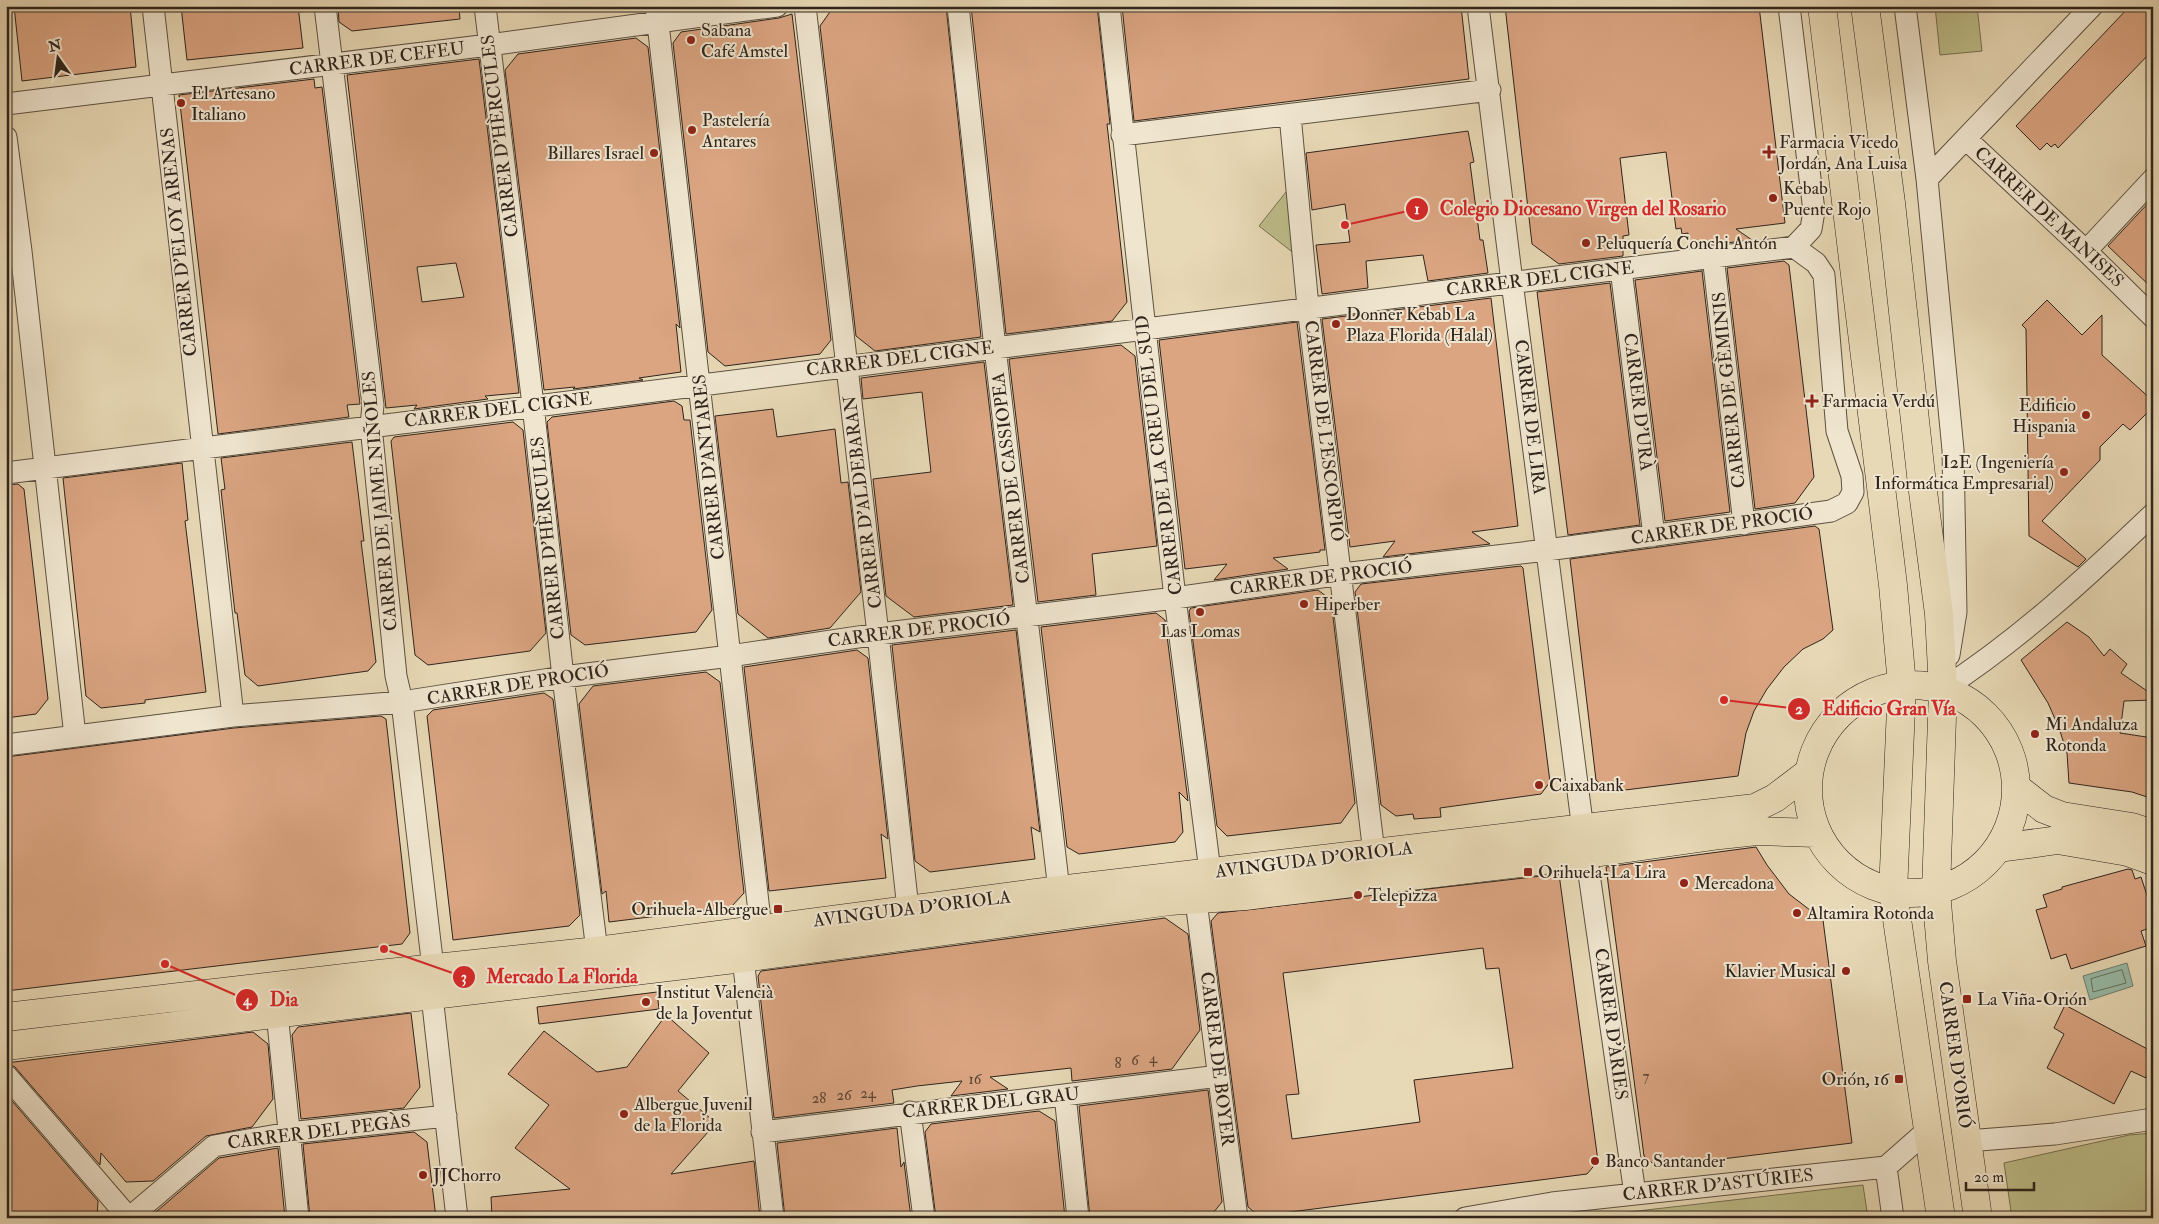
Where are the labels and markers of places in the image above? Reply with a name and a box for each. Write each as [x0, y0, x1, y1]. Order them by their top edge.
place label: Sabana Café Amstel [701, 19, 788, 63]
marker: Sabana Café Amstel [685, 34, 697, 46]
place label: El Artesano Italiano [191, 82, 276, 126]
marker: El Artesano Italiano [175, 97, 187, 109]
place label: Pastelería Antares [701, 109, 771, 153]
marker: Pastelería Antares [686, 124, 698, 136]
place label: Farmacia Vicedo Jordán, Ana Luisa [1778, 131, 1908, 175]
place label: Billares Israel [547, 142, 644, 165]
marker: Farmacia Vicedo Jordán, Ana Luisa [1763, 146, 1775, 158]
marker: Billares Israel [648, 147, 660, 159]
place label: Kebab Puente Rojo [1783, 177, 1871, 221]
callout: Colegio Diocesano Virgen del Rosario [1405, 192, 1736, 226]
marker: Kebab Puente Rojo [1767, 192, 1779, 204]
place label: Peluquería Conchi Antón [1596, 232, 1777, 255]
marker: Peluquería Conchi Antón [1580, 237, 1592, 249]
place label: Donner Kebab La Plaza Florida (Halal) [1346, 303, 1493, 347]
marker: Donner Kebab La Plaza Florida (Halal) [1330, 318, 1342, 330]
place label: Farmacia Verdú [1822, 390, 1935, 413]
place label: Edificio Hispania [2012, 394, 2077, 438]
marker: Farmacia Verdú [1806, 395, 1818, 407]
marker: Edificio Hispania [2080, 409, 2092, 421]
place label: I2E (Ingeniería Informática Empresarial) [1874, 451, 2055, 495]
marker: I2E (Ingeniería Informática Empresarial) [2058, 466, 2070, 478]
place label: Hiperber [1314, 593, 1380, 616]
marker: Hiperber [1298, 598, 1310, 610]
marker: Las Lomas [1194, 606, 1206, 618]
place label: Las Lomas [1160, 620, 1240, 643]
callout: Edificio Gran Vía [1787, 692, 1966, 726]
place label: Mi Andaluza Rotonda [2045, 713, 2138, 757]
marker: Mi Andaluza Rotonda [2029, 728, 2041, 740]
place label: Caixabank [1549, 774, 1624, 797]
marker: Caixabank [1533, 779, 1545, 791]
place label: Orihuela-La Lira [1538, 861, 1667, 884]
marker: Orihuela-La Lira [1522, 866, 1534, 878]
place label: Mercadona [1694, 872, 1775, 895]
marker: Mercadona [1678, 877, 1690, 889]
place label: Telepizza [1368, 884, 1438, 907]
marker: Telepizza [1352, 889, 1364, 901]
place label: Orihuela-Albergue [631, 898, 768, 921]
place label: Altamira Rotonda [1806, 902, 1935, 925]
marker: Orihuela-Albergue [772, 903, 784, 915]
marker: Altamira Rotonda [1791, 907, 1803, 919]
callout: Mercado La Florida [452, 960, 648, 994]
place label: Klavier Musical [1725, 960, 1836, 983]
marker: Klavier Musical [1840, 965, 1852, 977]
place label: Institut Valencià de la Joventut [656, 981, 774, 1025]
callout: Dia [235, 983, 308, 1017]
place label: La Viña-Orión [1977, 988, 2087, 1011]
marker: La Viña-Orión [1961, 993, 1973, 1005]
marker: Institut Valencià de la Joventut [640, 996, 652, 1008]
place label: Orión, 16 [1822, 1068, 1890, 1091]
marker: Orión, 16 [1893, 1073, 1905, 1085]
place label: Albergue Juvenil de la Florida [633, 1093, 753, 1137]
marker: Albergue Juvenil de la Florida [618, 1108, 630, 1120]
place label: Banco Santander [1605, 1150, 1726, 1173]
marker: Banco Santander [1589, 1155, 1601, 1167]
place label: JJChorro [432, 1164, 501, 1187]
marker: JJChorro [417, 1169, 429, 1181]

